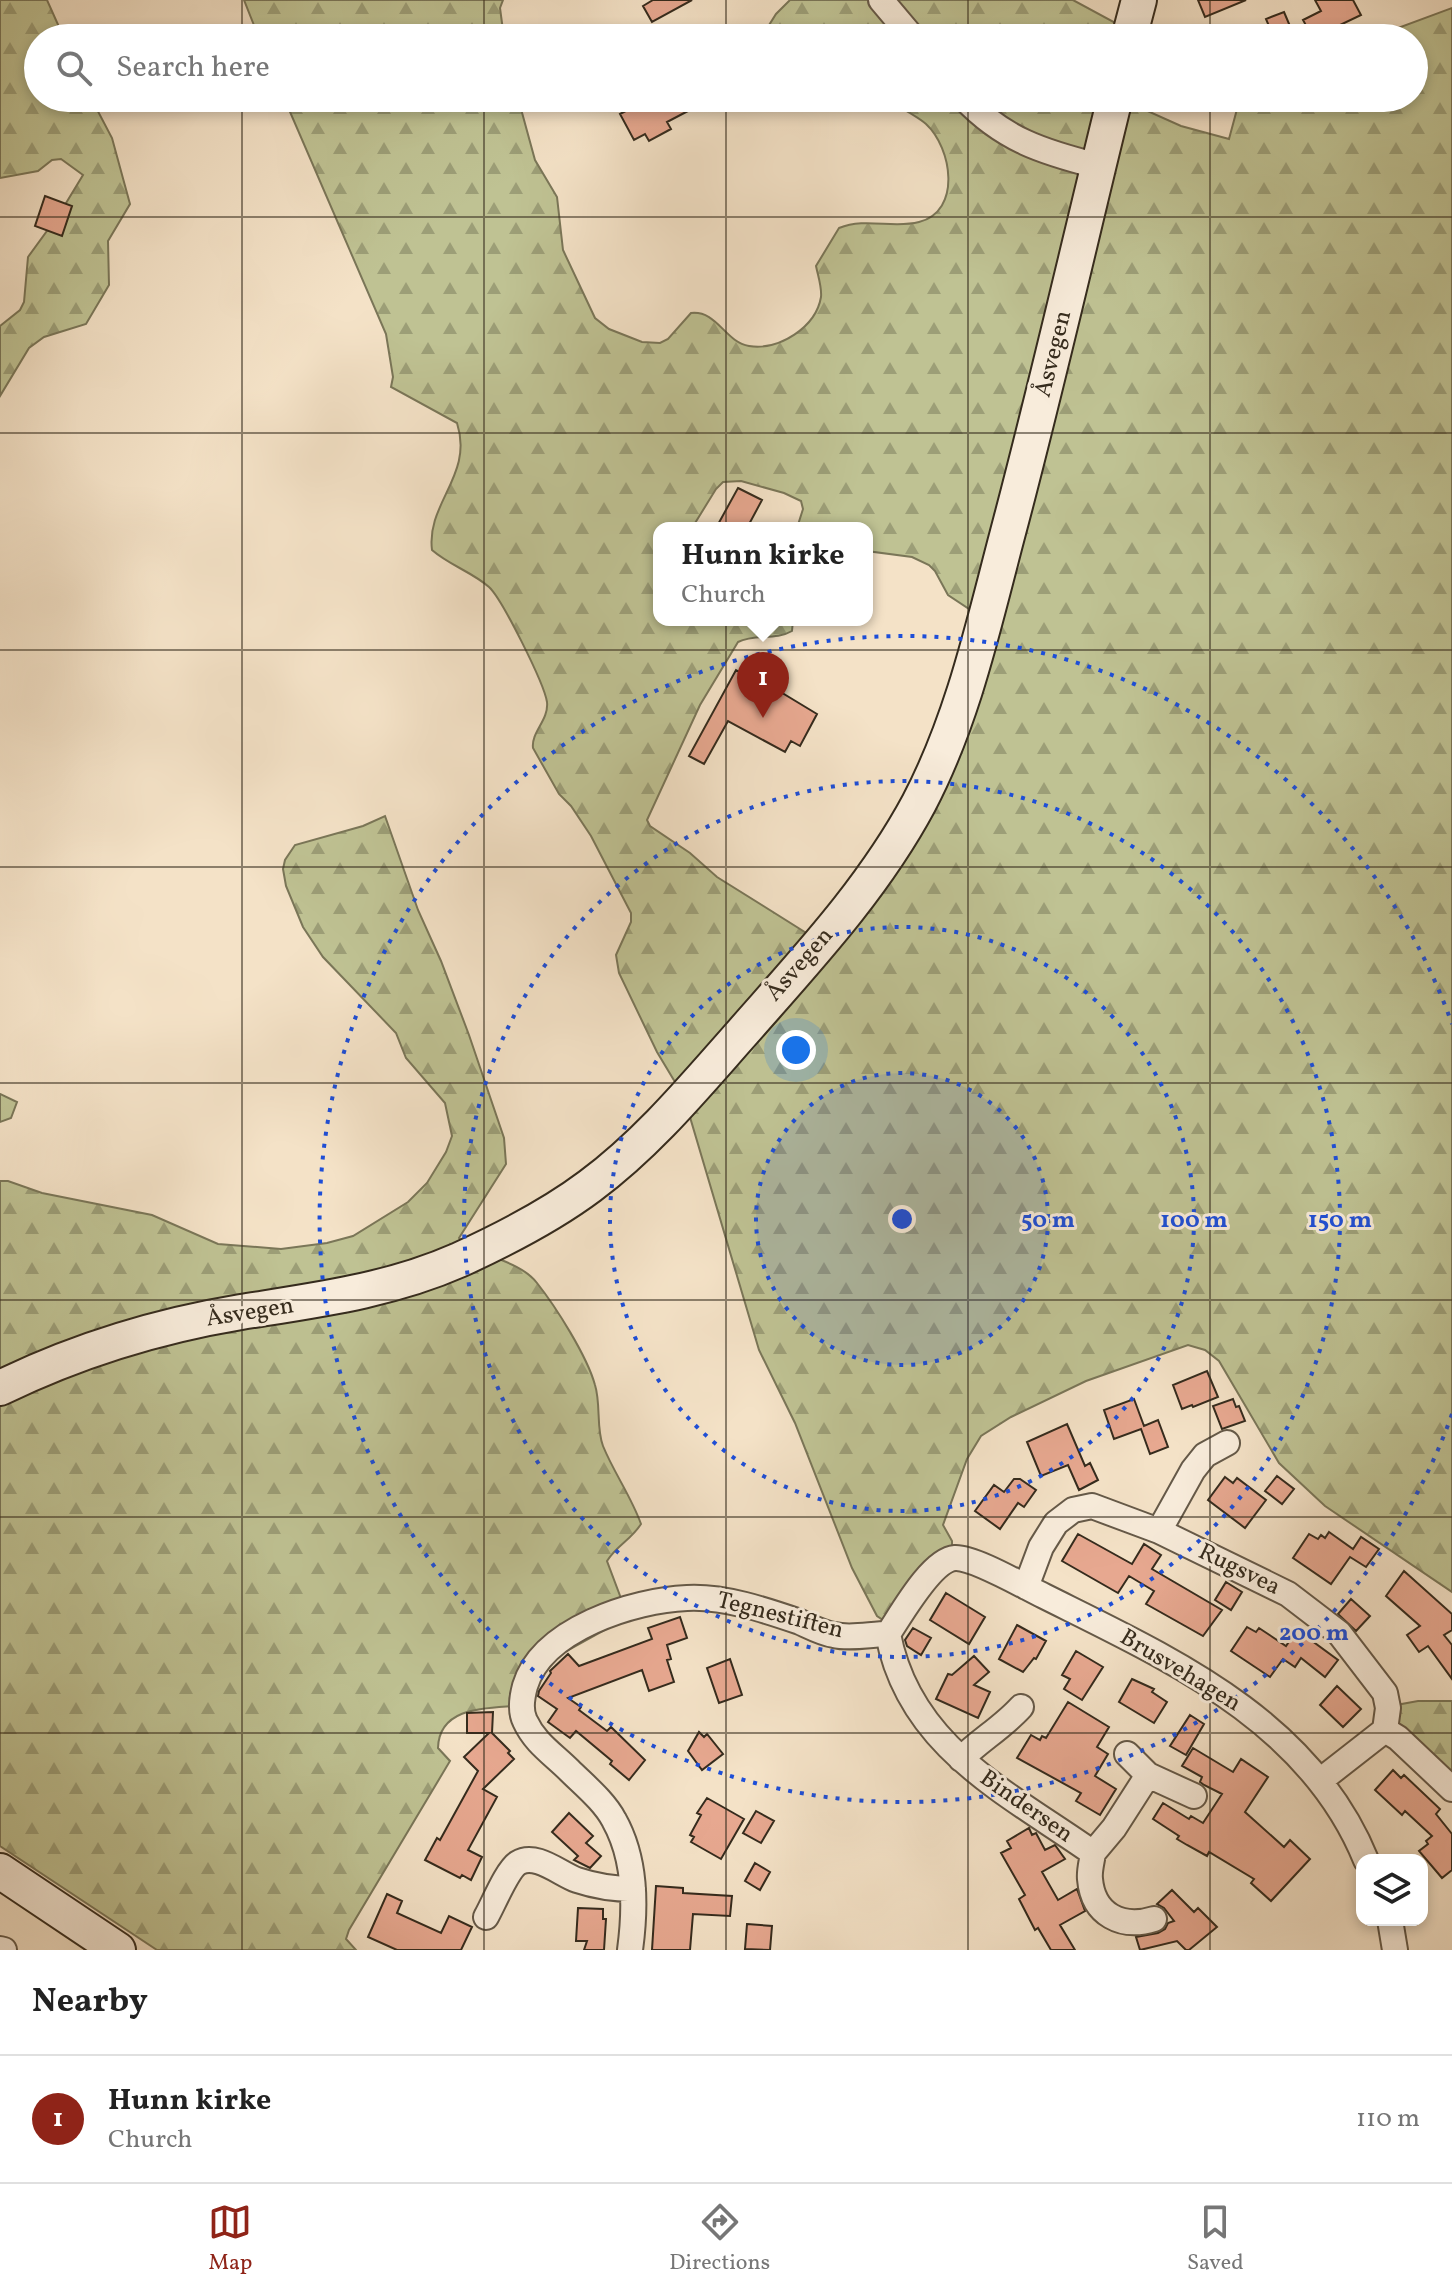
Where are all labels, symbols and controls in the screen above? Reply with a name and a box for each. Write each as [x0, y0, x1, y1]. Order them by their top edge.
search box [24, 24, 1428, 112]
icon: search [52, 46, 96, 90]
text: Search here [116, 47, 270, 89]
street label: Åsvegen [1027, 307, 1081, 401]
popup [653, 522, 873, 626]
text: Hunn kirke [681, 535, 845, 577]
text: Church [681, 577, 766, 613]
pin: 1 [737, 652, 789, 718]
street label: Åsvegen [758, 920, 842, 1010]
your location [776, 1030, 816, 1070]
text: 50 m [1021, 1204, 1075, 1238]
text: 100 m [1160, 1204, 1228, 1238]
text: 150 m [1308, 1204, 1372, 1238]
centre of rings [888, 1205, 916, 1233]
street label: Åsvegen [204, 1289, 296, 1337]
street label: Rugsvea [1192, 1535, 1286, 1605]
street label: Tegnestiften [713, 1584, 847, 1648]
text: 200 m [1279, 1617, 1349, 1651]
street label: Brusvehagen [1113, 1621, 1247, 1721]
street label: Bindersen [972, 1762, 1080, 1852]
map controls [1356, 1854, 1428, 1926]
button: layers [1356, 1854, 1428, 1926]
text: Nearby [32, 1979, 148, 2026]
text: Hunn kirke [108, 2080, 271, 2122]
text: 1 [53, 2101, 63, 2137]
text: 110 m [1356, 2101, 1420, 2137]
text: Church [108, 2122, 193, 2158]
tab: Map [208, 2200, 252, 2279]
tab: Directions [669, 2200, 770, 2279]
tab: Saved [1187, 2200, 1244, 2279]

